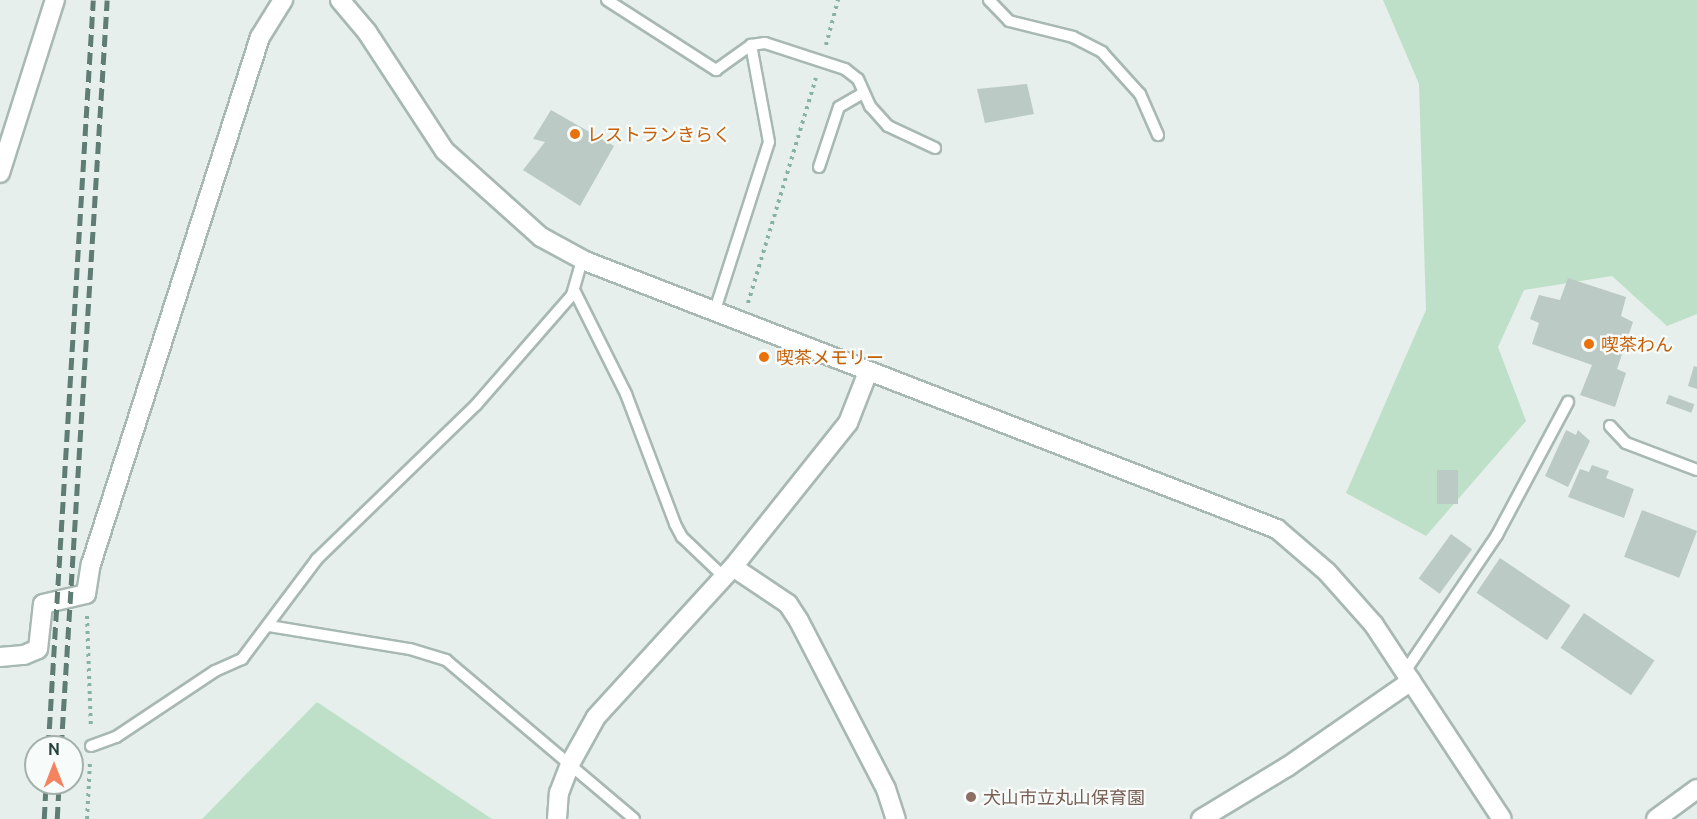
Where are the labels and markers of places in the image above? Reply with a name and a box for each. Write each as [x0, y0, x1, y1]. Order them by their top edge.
place label: レストランきらく [587, 123, 731, 145]
marker: レストランきらく [568, 127, 582, 141]
place label: 喫茶わん [1601, 333, 1673, 355]
marker: 喫茶わん [1582, 337, 1596, 351]
place label: 喫茶メモリー [776, 346, 884, 368]
marker: 喫茶メモリー [757, 350, 771, 364]
place label: 犬山市立丸山保育園 [983, 786, 1145, 808]
marker: 犬山市立丸山保育園 [964, 790, 978, 804]

